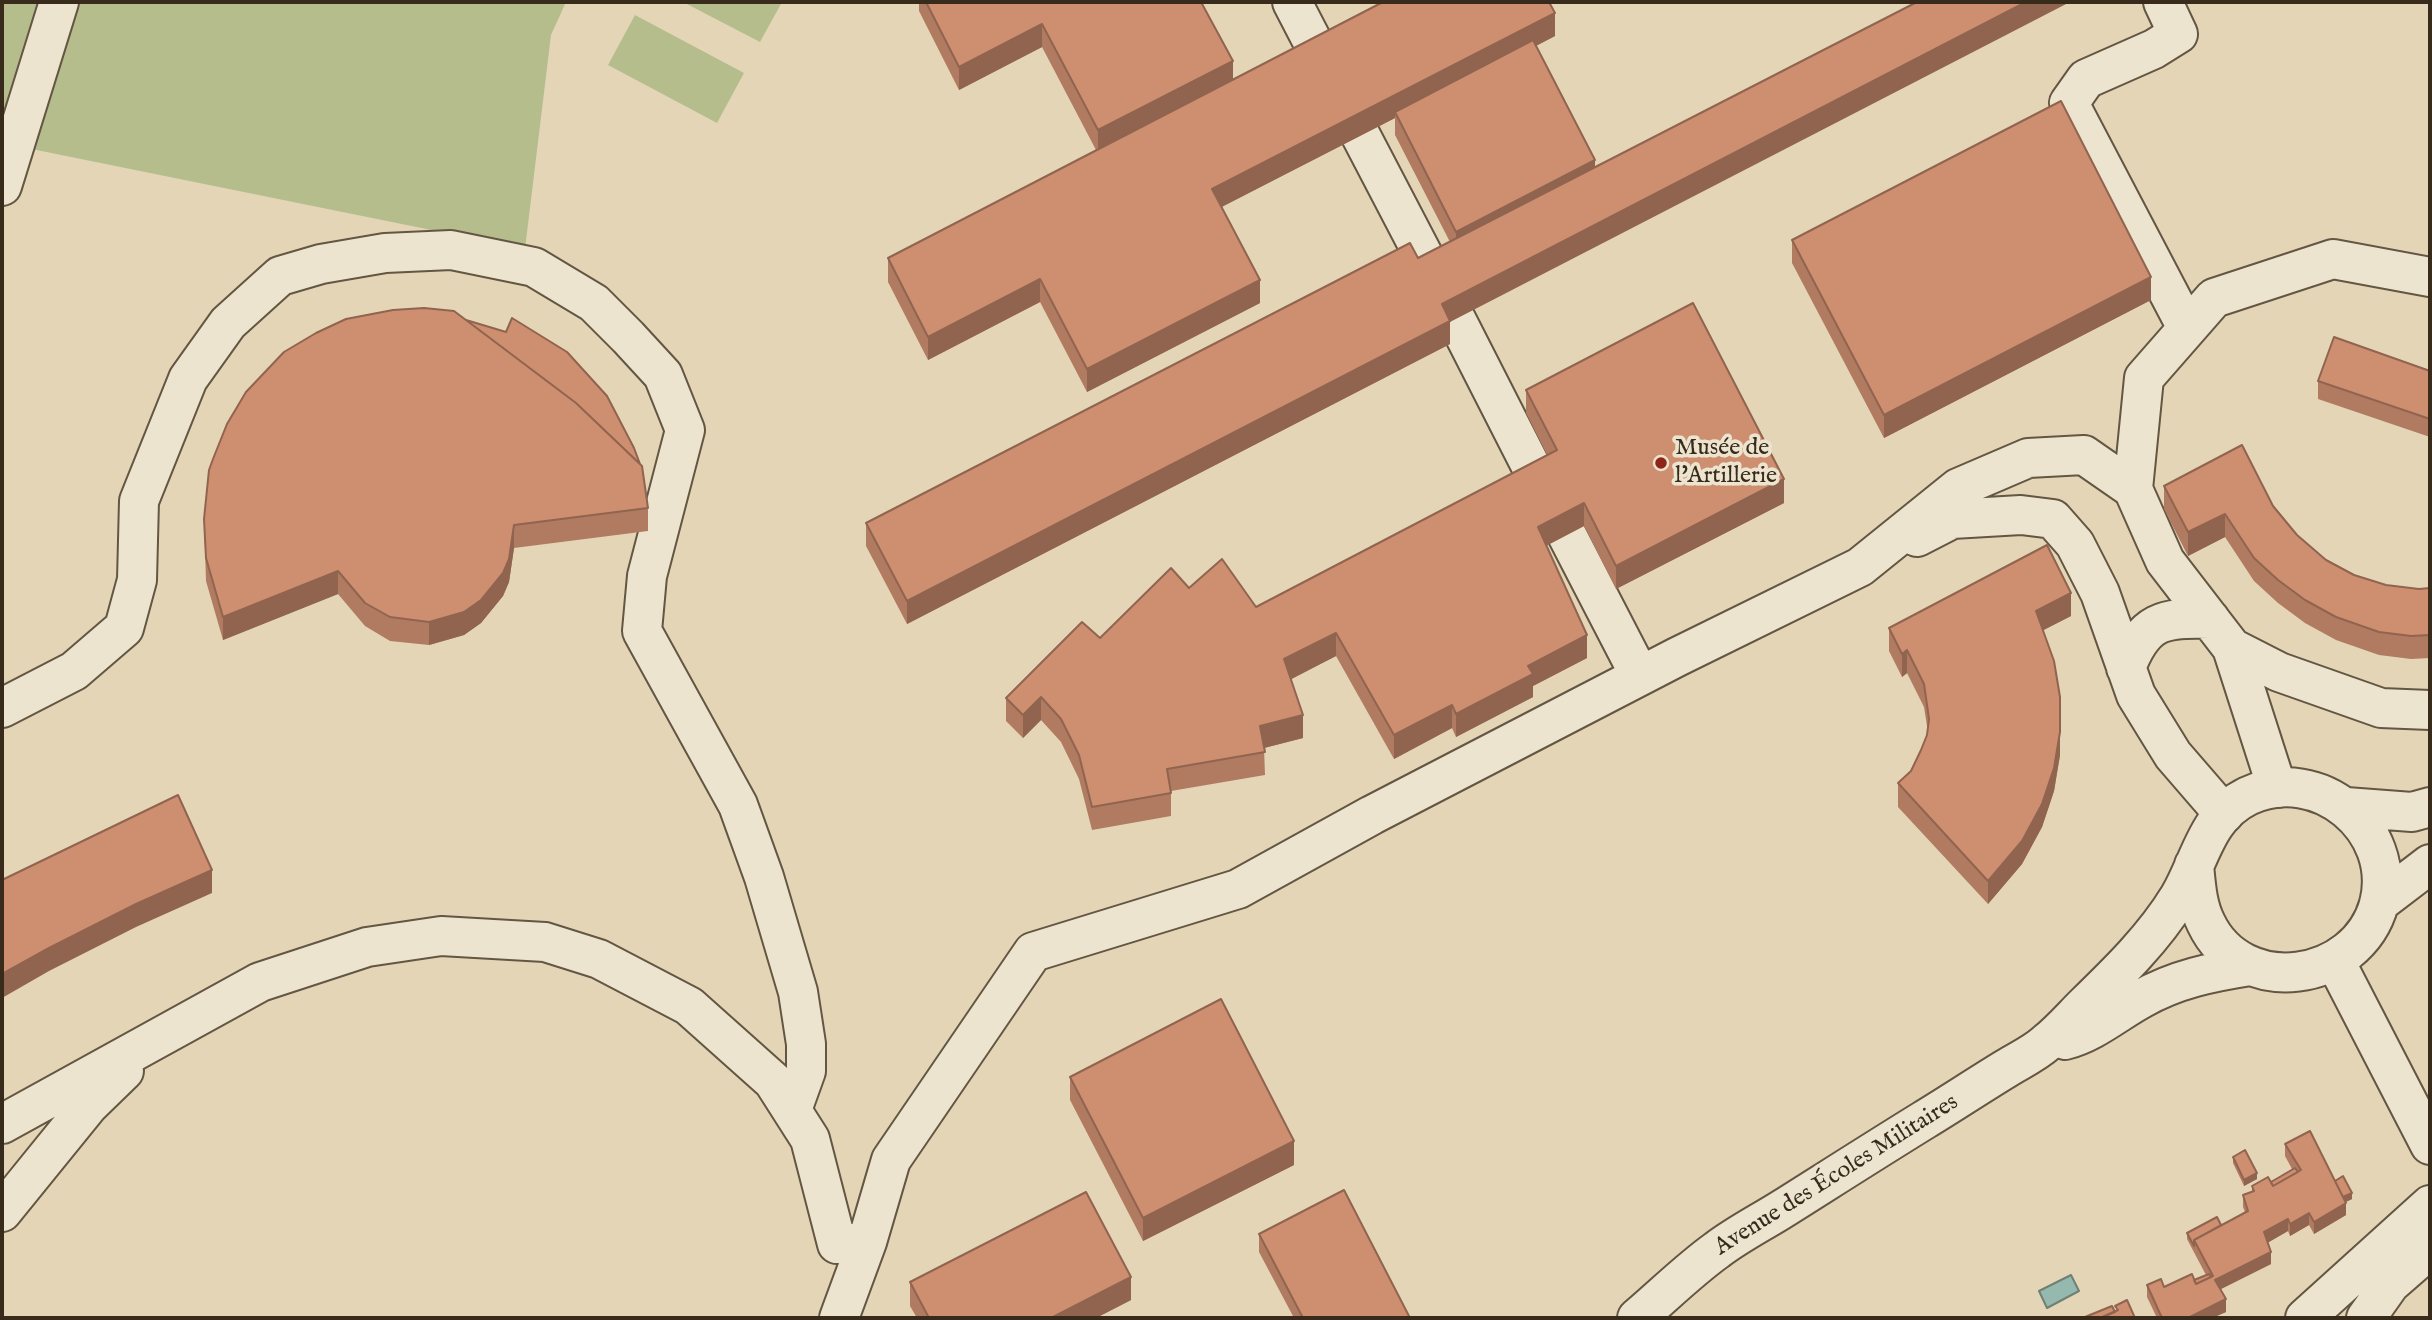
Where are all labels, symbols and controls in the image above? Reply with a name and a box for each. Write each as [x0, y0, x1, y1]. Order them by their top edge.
place label: Musée de l'Artillerie [1675, 435, 1777, 491]
marker: Musée de l'Artillerie [1653, 455, 1669, 471]
street label: Avenue des Écoles Militaires [1710, 1089, 1964, 1263]

